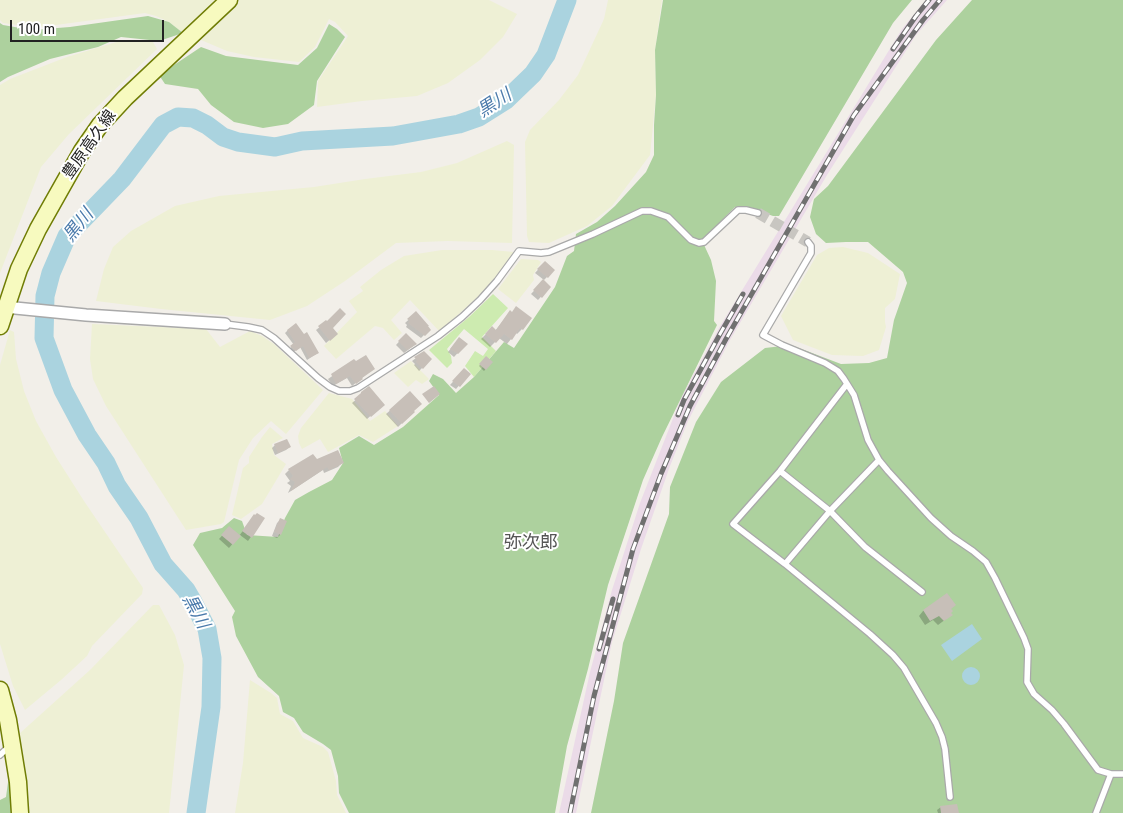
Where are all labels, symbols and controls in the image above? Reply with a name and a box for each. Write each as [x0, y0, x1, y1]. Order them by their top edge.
scale bar [12, 10, 166, 42]
text: 100 m [18, 20, 55, 38]
water label: 黒川 [474, 85, 516, 123]
street label: 豊原高久線 [59, 107, 121, 183]
water label: 黒川 [59, 205, 99, 247]
district label: 弥次郎 [504, 532, 558, 554]
water label: 黒川 [177, 591, 213, 633]

